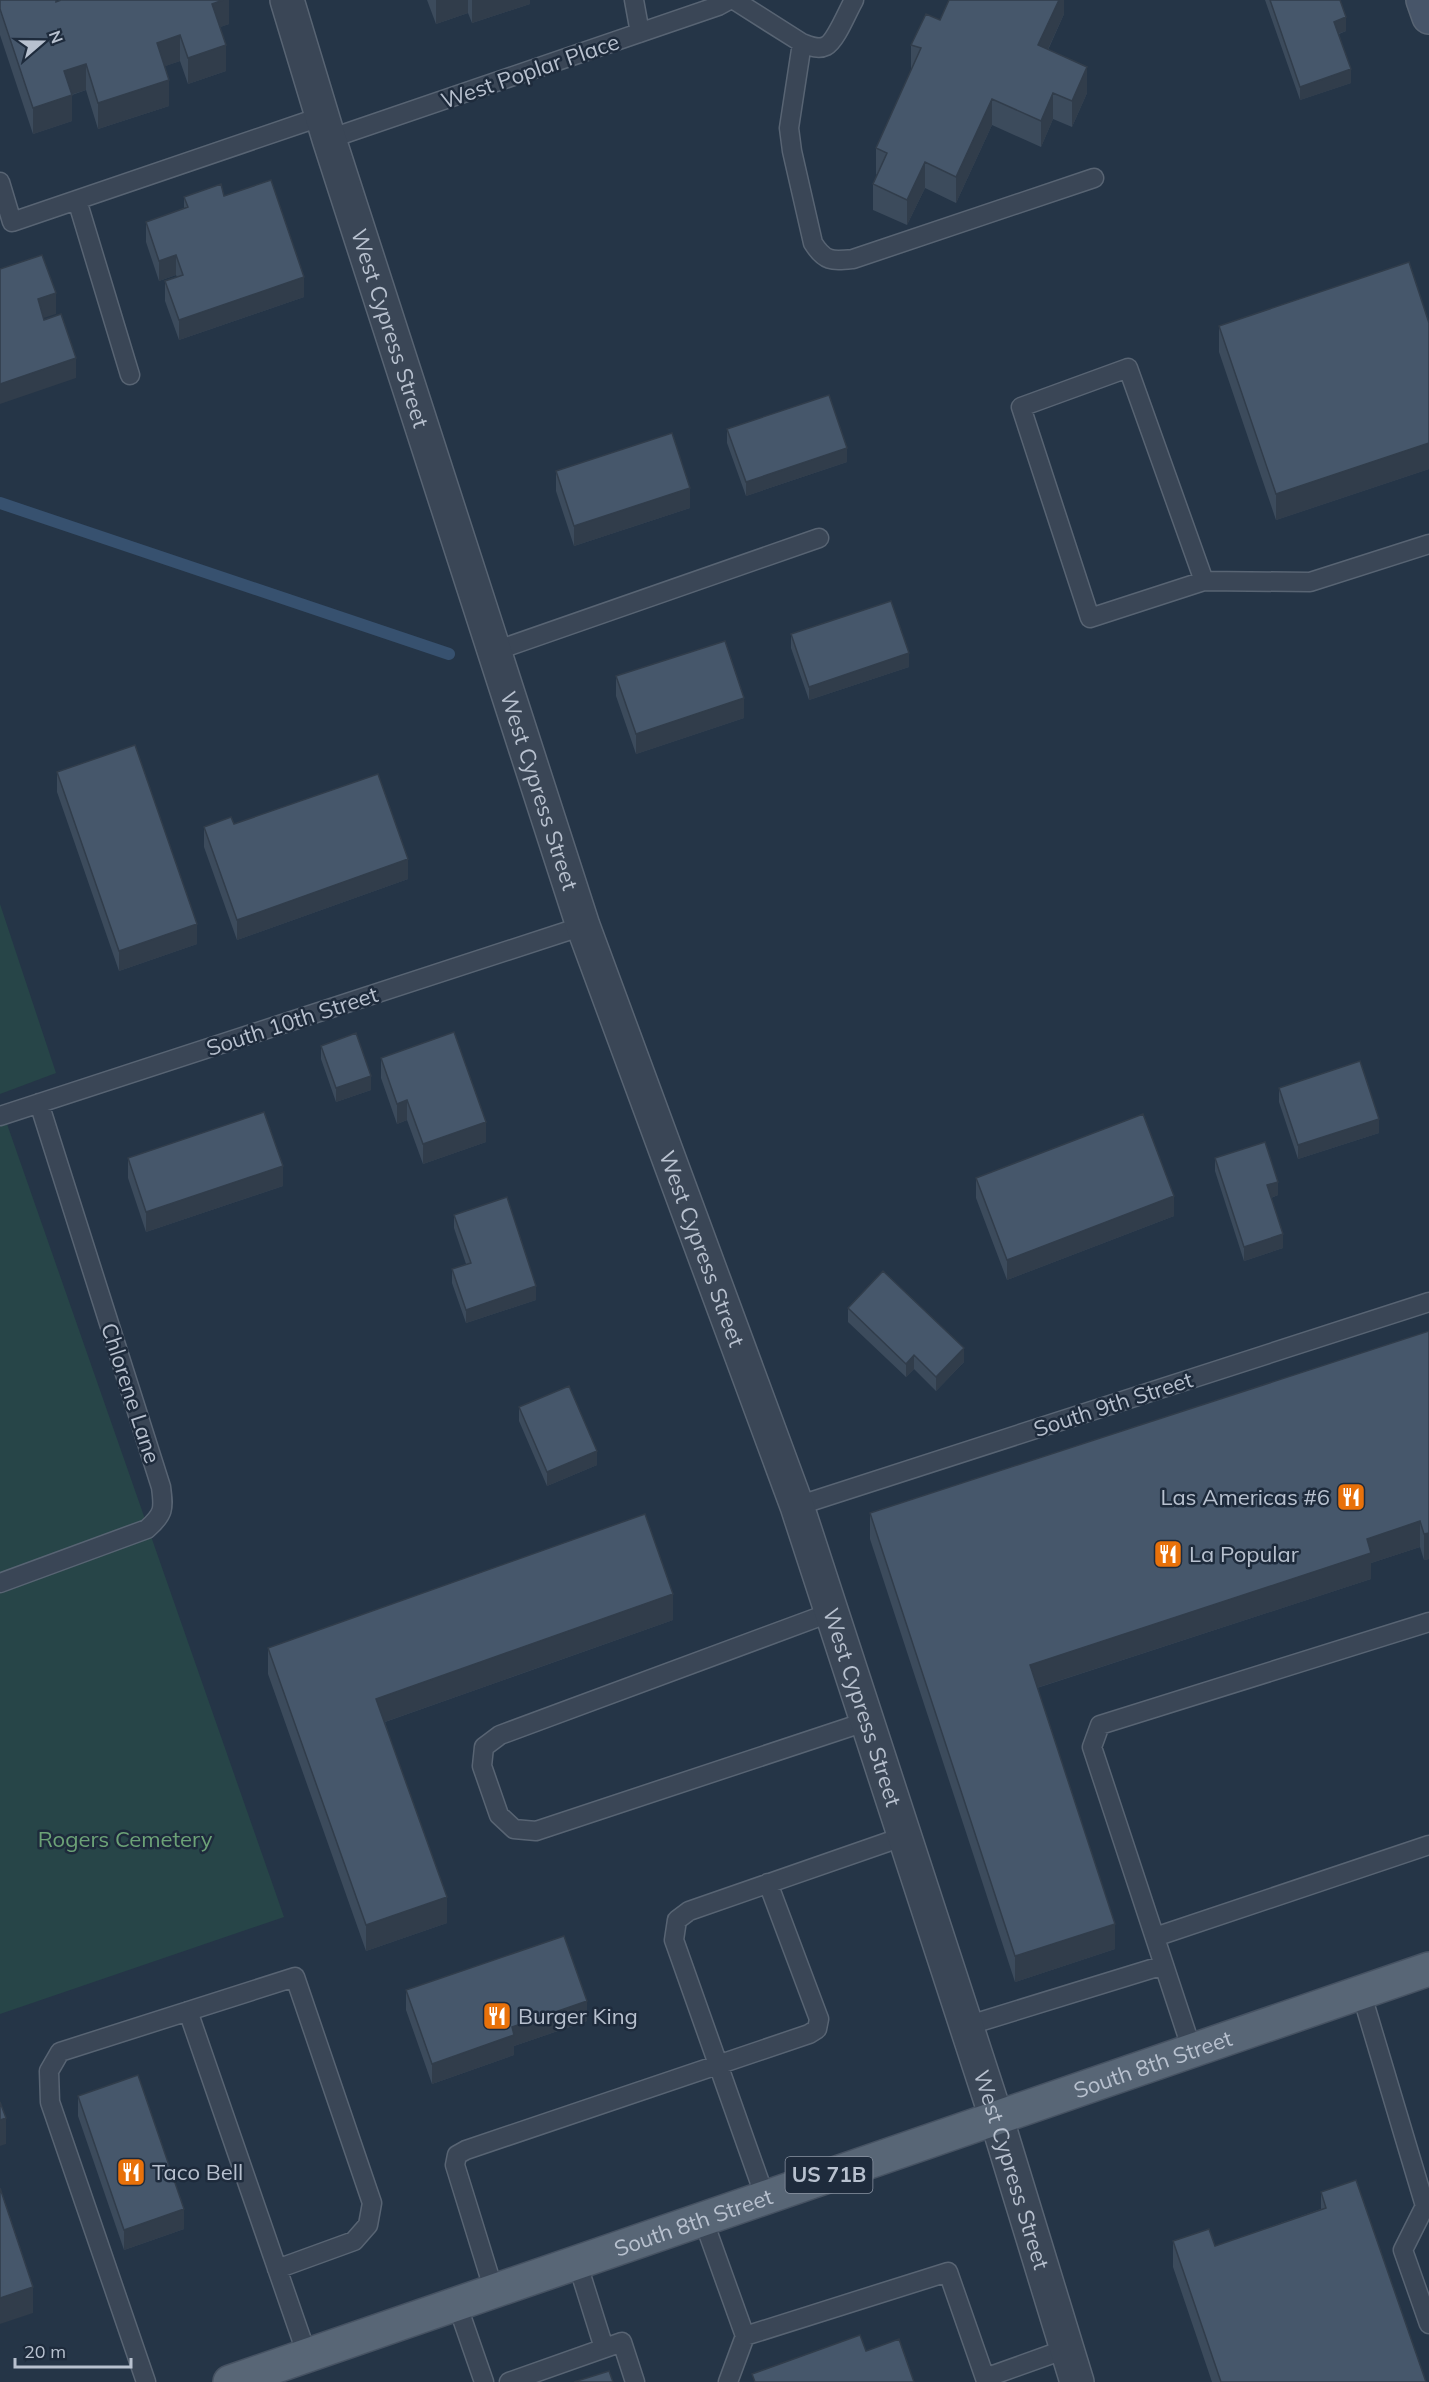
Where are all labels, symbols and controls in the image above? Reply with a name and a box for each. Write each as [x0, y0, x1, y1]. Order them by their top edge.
north arrow [12, 12, 72, 72]
street label: West Poplar Place [437, 27, 623, 115]
text: N [45, 28, 68, 46]
street label: West Cypress Street [345, 225, 435, 431]
street label: West Cypress Street [494, 688, 585, 894]
street label: South 10th Street [203, 980, 382, 1062]
street label: West Cypress Street [653, 1147, 751, 1351]
street label: Chlorene Lane [95, 1319, 167, 1467]
street label: South 9th Street [1030, 1365, 1196, 1443]
restaurant icon: Las Americas #6 [1335, 1481, 1367, 1513]
place label: Las Americas #6 [1160, 1483, 1330, 1511]
restaurant icon: La Popular [1152, 1538, 1184, 1570]
place label: La Popular [1189, 1540, 1299, 1568]
street label: West Cypress Street [817, 1604, 908, 1810]
park label: Rogers Cemetery [38, 1825, 213, 1853]
restaurant icon: Burger King [481, 2000, 513, 2032]
place label: Burger King [518, 2002, 638, 2030]
street label: South 8th Street [1070, 2024, 1236, 2104]
street label: West Cypress Street [968, 2066, 1056, 2273]
restaurant icon: Taco Bell [115, 2156, 147, 2188]
road number: US 71B [786, 2157, 872, 2193]
place label: Taco Bell [152, 2158, 243, 2186]
street label: South 8th Street [610, 2182, 776, 2263]
scale bar [15, 2331, 130, 2369]
text: 20 m [24, 2340, 66, 2363]

